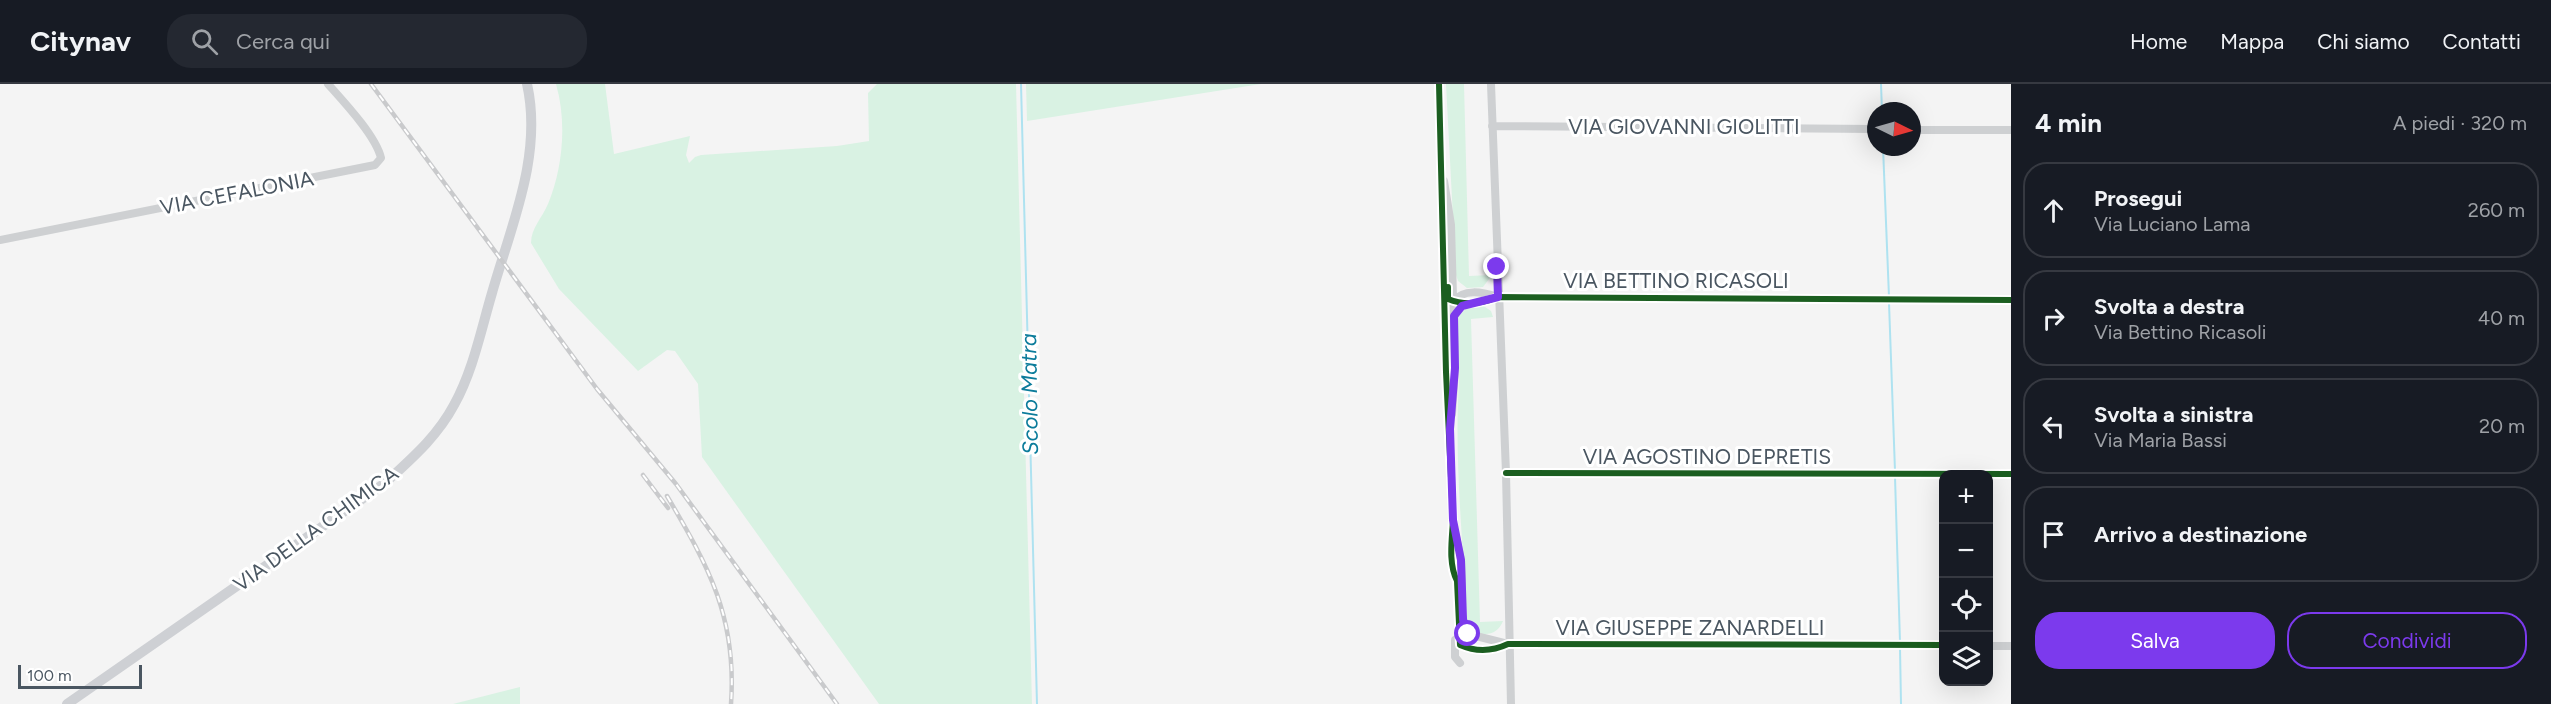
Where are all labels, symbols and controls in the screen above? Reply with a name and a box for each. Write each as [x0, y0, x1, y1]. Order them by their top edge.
search box [167, 14, 587, 68]
text: Citynav [30, 24, 131, 58]
icon: search [188, 25, 221, 58]
text: Cerca qui [236, 28, 330, 55]
text: Home [2130, 29, 2187, 54]
text: Mappa [2220, 29, 2284, 54]
text: Chi siamo [2317, 29, 2410, 54]
text: Contatti [2443, 29, 2521, 54]
north arrow [1867, 102, 1921, 156]
text: 4 min [2035, 107, 2102, 139]
text: A piedi · 320 m [2393, 111, 2527, 135]
street label: VIA GIOVANNI GIOLITTI [1568, 114, 1800, 139]
street label: VIA CEFALONIA [158, 165, 316, 220]
text: Prosegui [2094, 185, 2182, 212]
icon: ahead [2037, 194, 2070, 227]
text: 260 m [2468, 198, 2525, 222]
text: Via Luciano Lama [2094, 212, 2250, 236]
route end [1483, 253, 1509, 279]
street label: VIA BETTINO RICASOLI [1563, 268, 1789, 293]
text: Svolta a destra [2094, 293, 2244, 320]
icon: right [2037, 302, 2070, 335]
text: 40 m [2478, 306, 2525, 330]
text: Via Bettino Ricasoli [2094, 320, 2266, 344]
water label: Scolo Matra [1015, 333, 1044, 455]
text: Svolta a sinistra [2094, 401, 2253, 428]
icon: left [2037, 410, 2070, 443]
text: 20 m [2479, 414, 2525, 438]
text: Via Maria Bassi [2094, 428, 2227, 452]
street label: VIA AGOSTINO DEPRETIS [1583, 444, 1831, 469]
street label: VIA DELLA CHIMICA [229, 461, 403, 597]
map controls [1939, 470, 1993, 686]
button: + [1939, 470, 1993, 524]
icon: arrive [2037, 518, 2070, 551]
text: Arrivo a destinazione [2094, 521, 2307, 548]
button: − [1939, 524, 1993, 578]
button: locate [1939, 578, 1993, 632]
button: Salva [2035, 612, 2275, 669]
button: Condividi [2287, 612, 2527, 669]
street label: VIA GIUSEPPE ZANARDELLI [1556, 615, 1824, 640]
route start [1454, 620, 1480, 646]
button: layers [1939, 632, 1993, 686]
scale bar [18, 662, 142, 690]
text: 100 m [27, 666, 72, 685]

